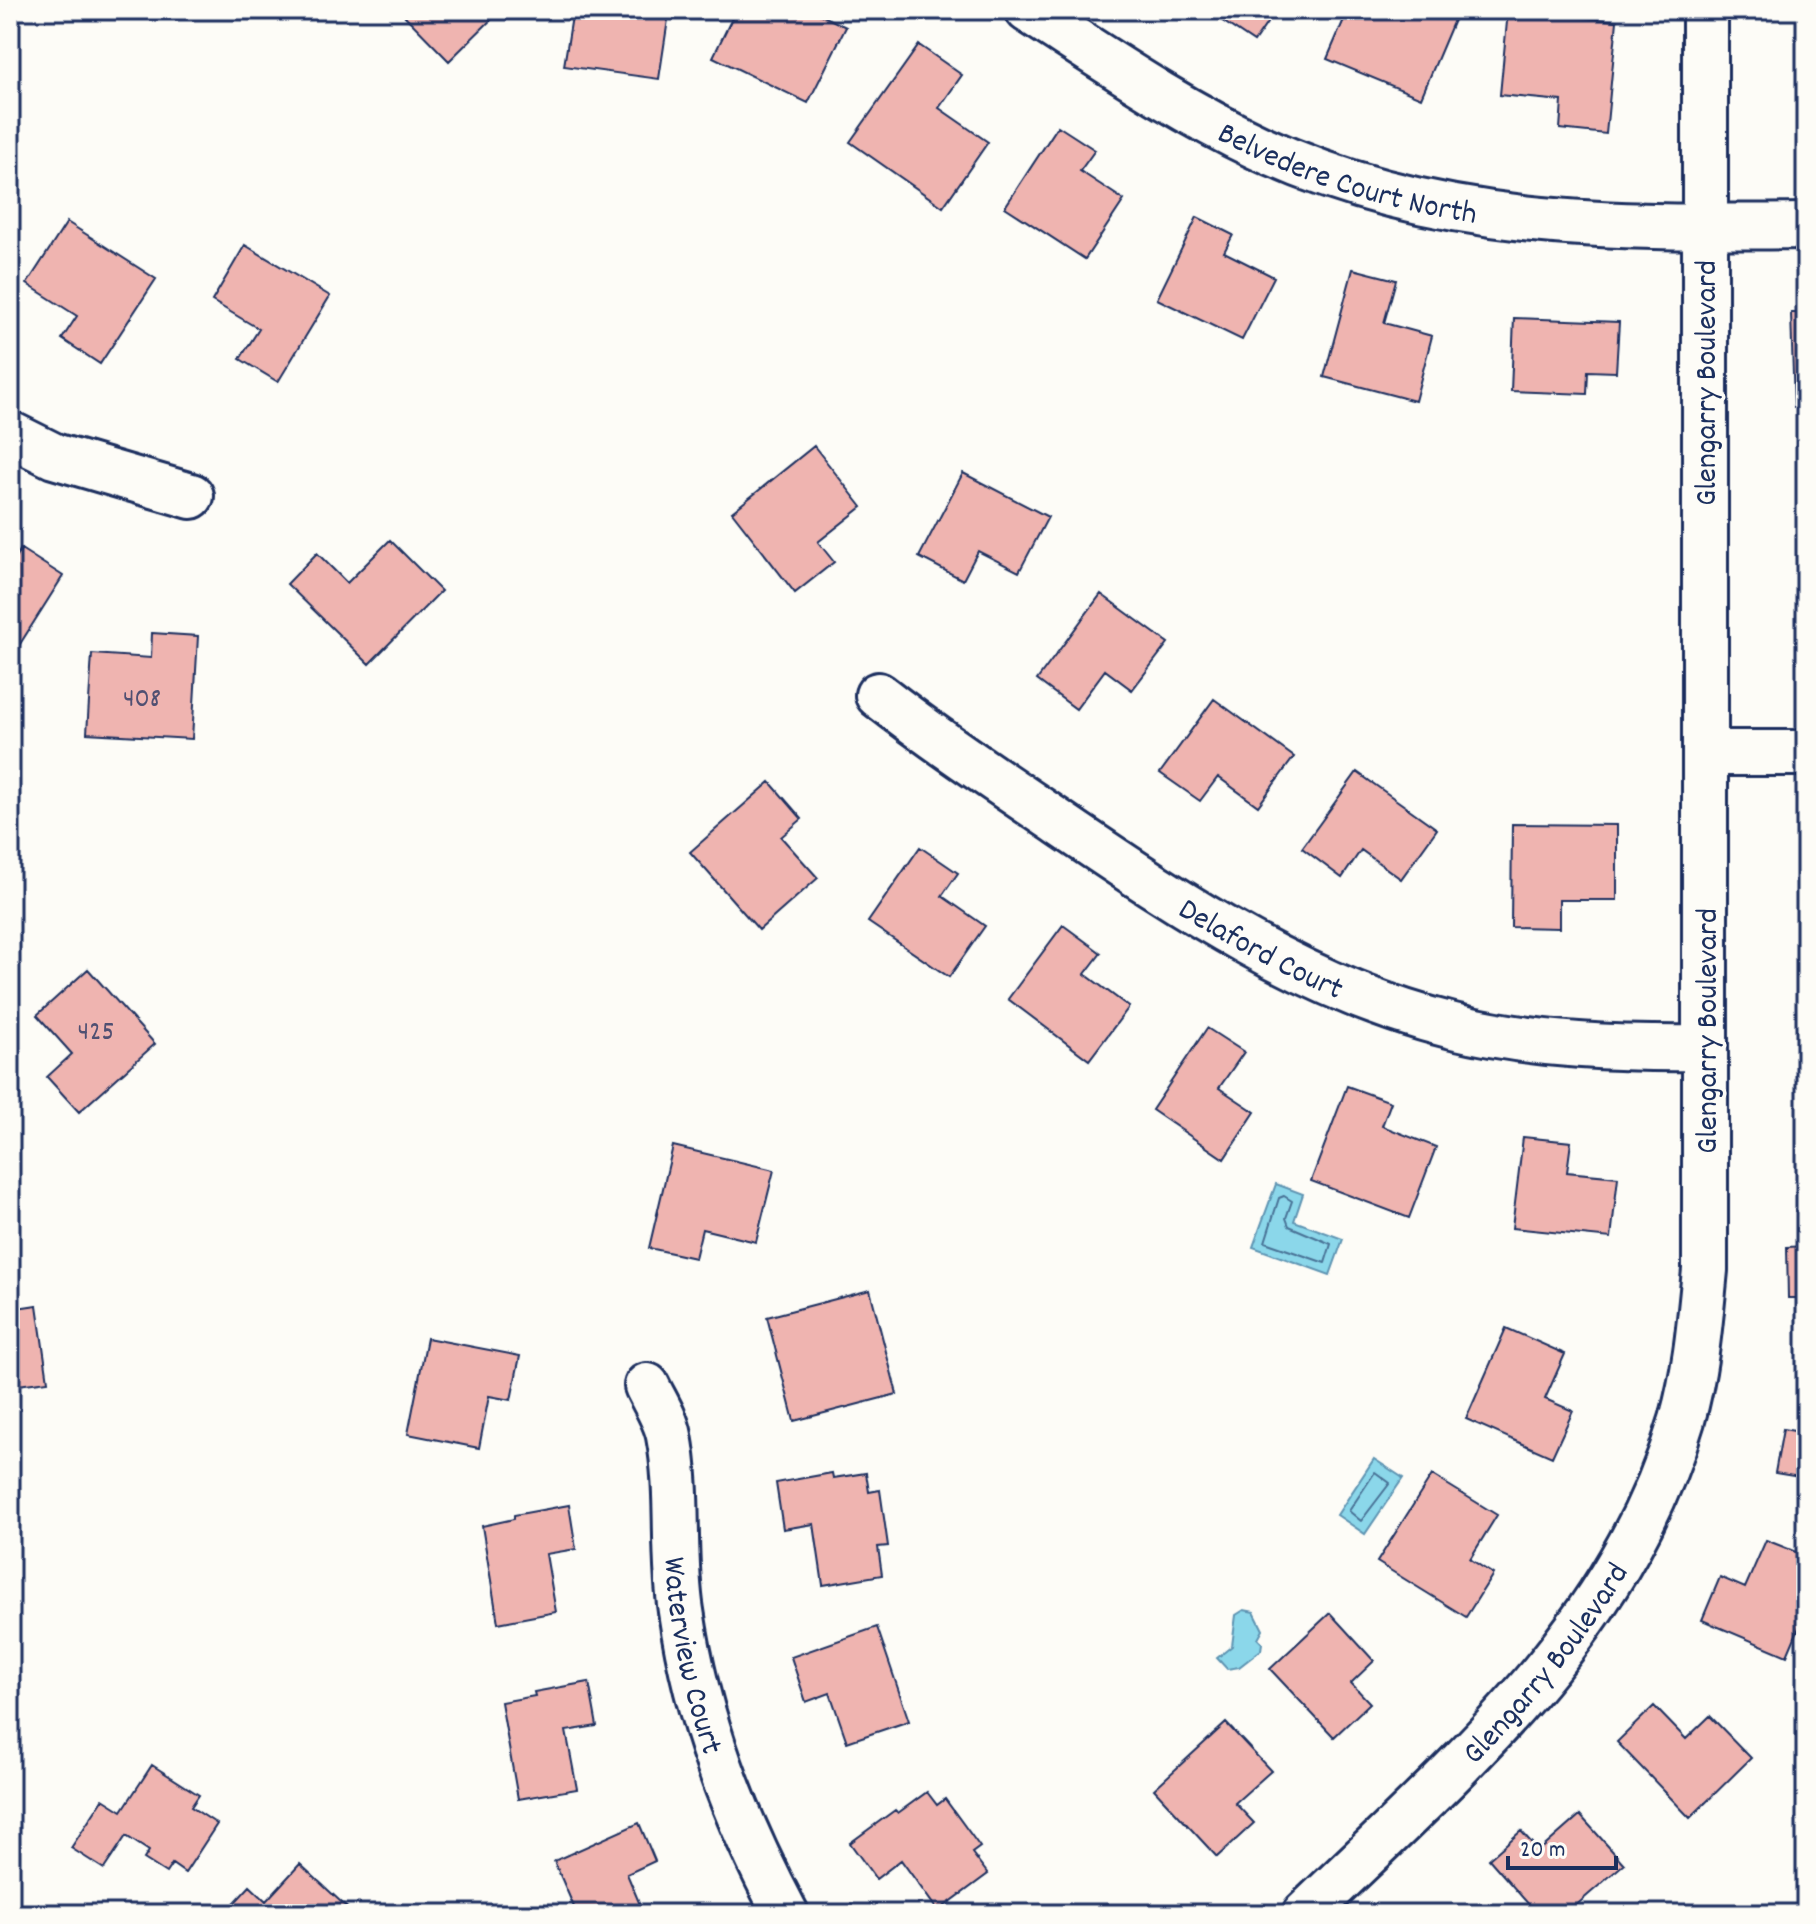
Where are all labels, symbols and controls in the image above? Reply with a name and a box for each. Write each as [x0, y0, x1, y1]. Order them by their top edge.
street label: Belvedere Court North [1209, 113, 1480, 240]
street label: Glengarry Boulevard [1686, 260, 1732, 506]
house number: 408 [123, 681, 161, 721]
street label: Delaford Court [1168, 889, 1349, 1015]
street label: Glengarry Boulevard [1687, 908, 1733, 1154]
house number: 425 [78, 1014, 114, 1054]
street label: Waterview Court [648, 1556, 732, 1761]
street label: Glengarry Boulevard [1454, 1556, 1643, 1777]
scale bar [1508, 1820, 1616, 1870]
text: 20 m [1520, 1834, 1566, 1868]

